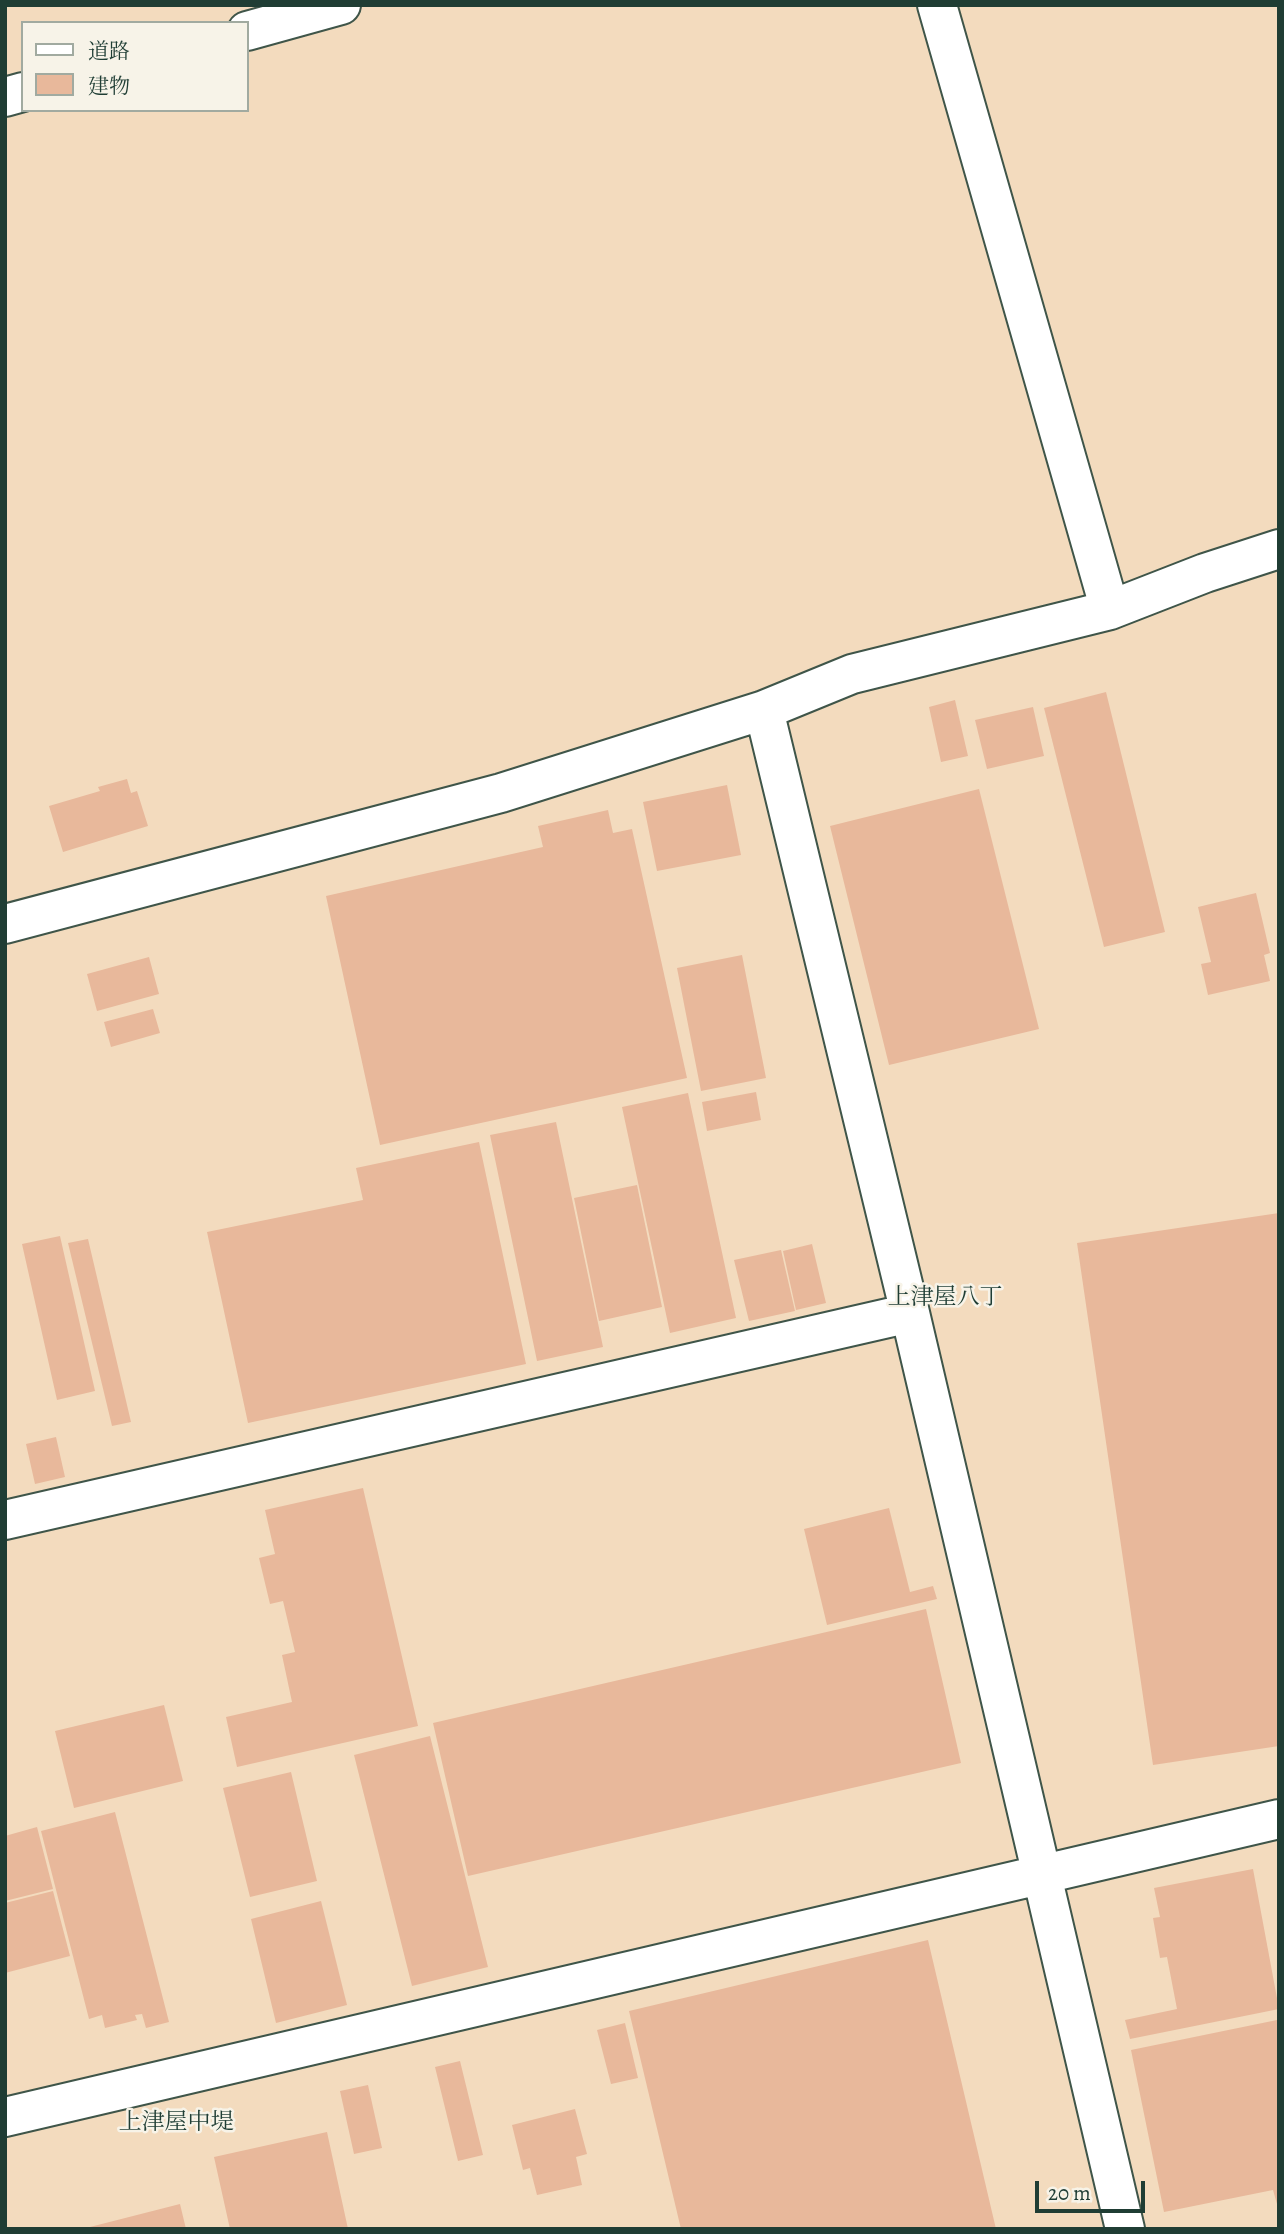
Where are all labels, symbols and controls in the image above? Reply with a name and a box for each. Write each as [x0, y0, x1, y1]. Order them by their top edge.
legend [21, 21, 248, 112]
text: 道路 [88, 37, 130, 65]
text: 建物 [88, 72, 130, 100]
district label: 上津屋八丁 [888, 1284, 1002, 1312]
district label: 上津屋中堤 [119, 2109, 233, 2137]
scale bar [1039, 2168, 1149, 2212]
text: 20 m [1048, 2179, 1091, 2207]

